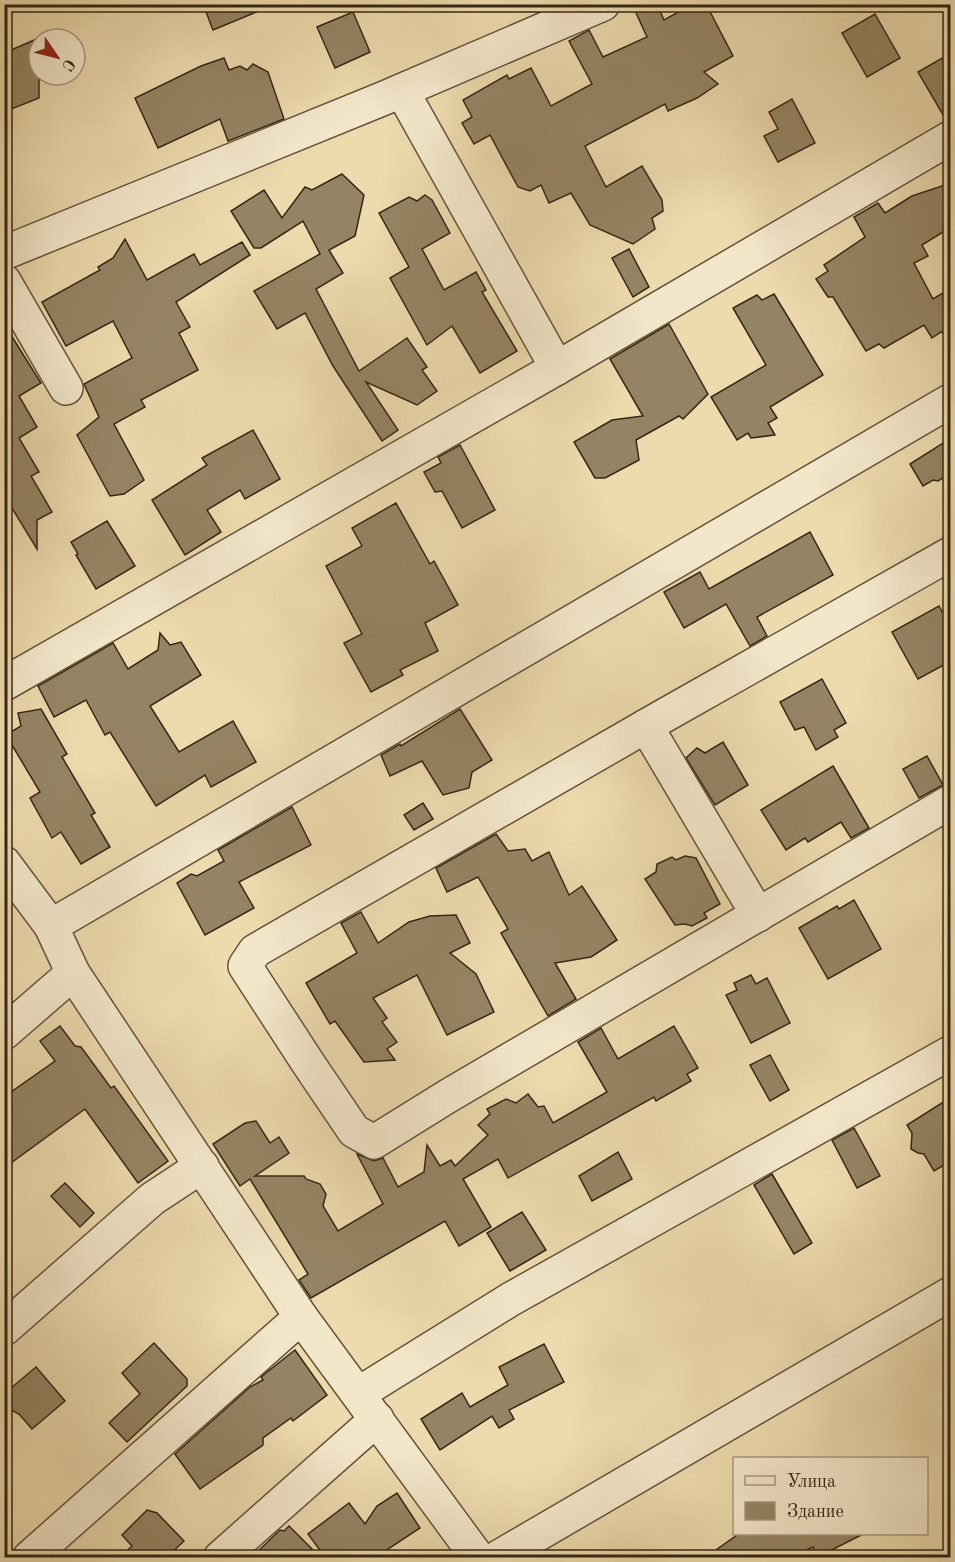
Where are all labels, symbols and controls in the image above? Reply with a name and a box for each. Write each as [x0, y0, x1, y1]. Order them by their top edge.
north arrow [27, 27, 87, 87]
text: С [58, 56, 77, 73]
legend [733, 1457, 928, 1535]
text: Улица [787, 1473, 836, 1491]
text: Здание [787, 1503, 844, 1521]

